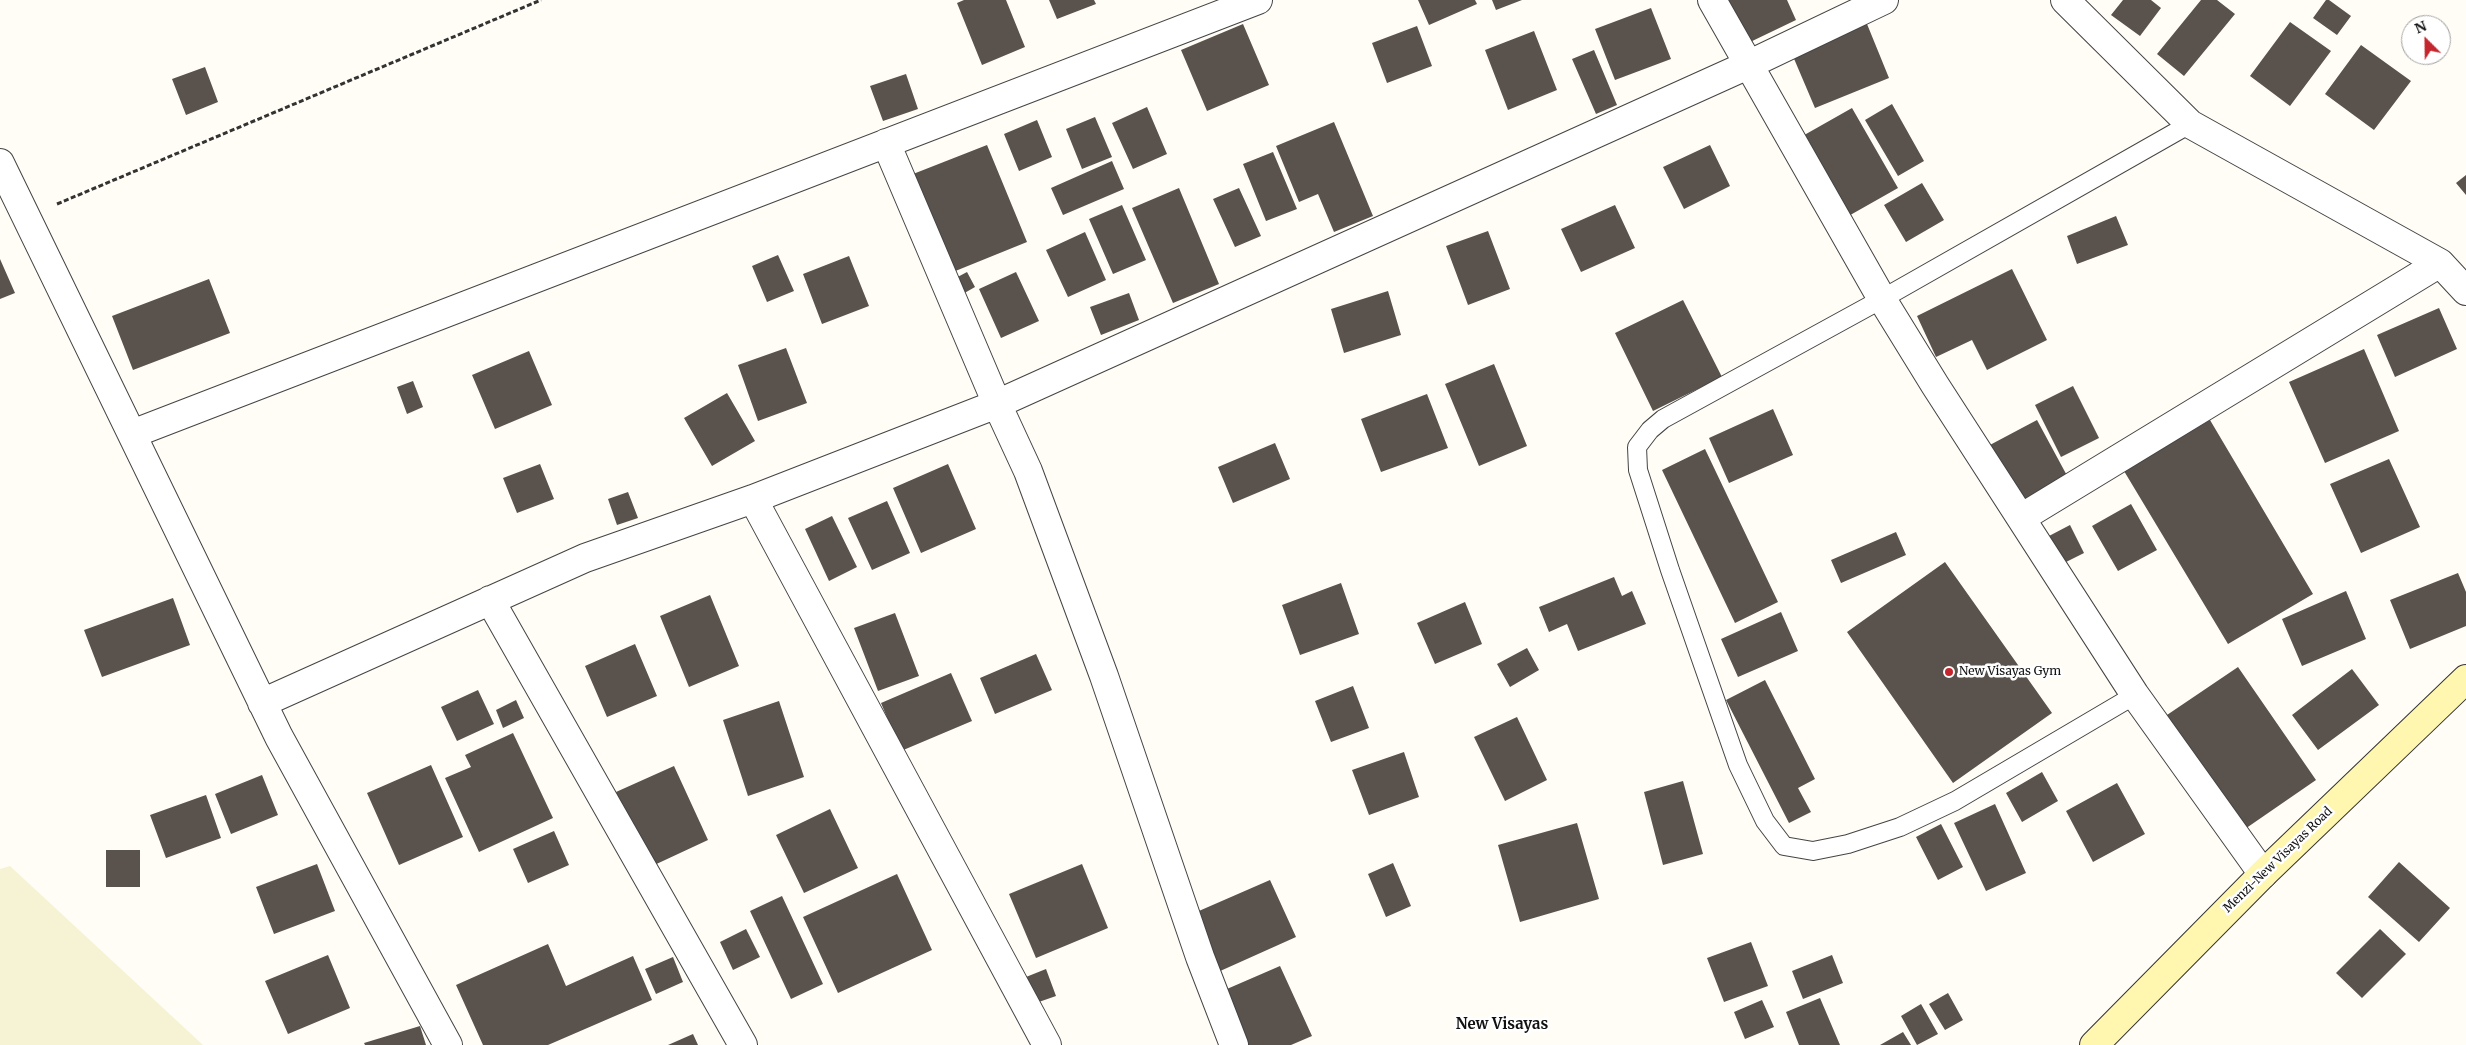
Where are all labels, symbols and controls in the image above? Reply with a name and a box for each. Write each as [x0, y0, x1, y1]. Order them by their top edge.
north arrow [2401, 15, 2451, 65]
text: N [2412, 17, 2429, 38]
place label: New Visayas Gym [1959, 665, 2061, 679]
marker: New Visayas Gym [1943, 666, 1955, 678]
street label: Menzi-New Visayas Road [2221, 804, 2335, 916]
district label: New Visayas [1456, 1016, 1548, 1034]

